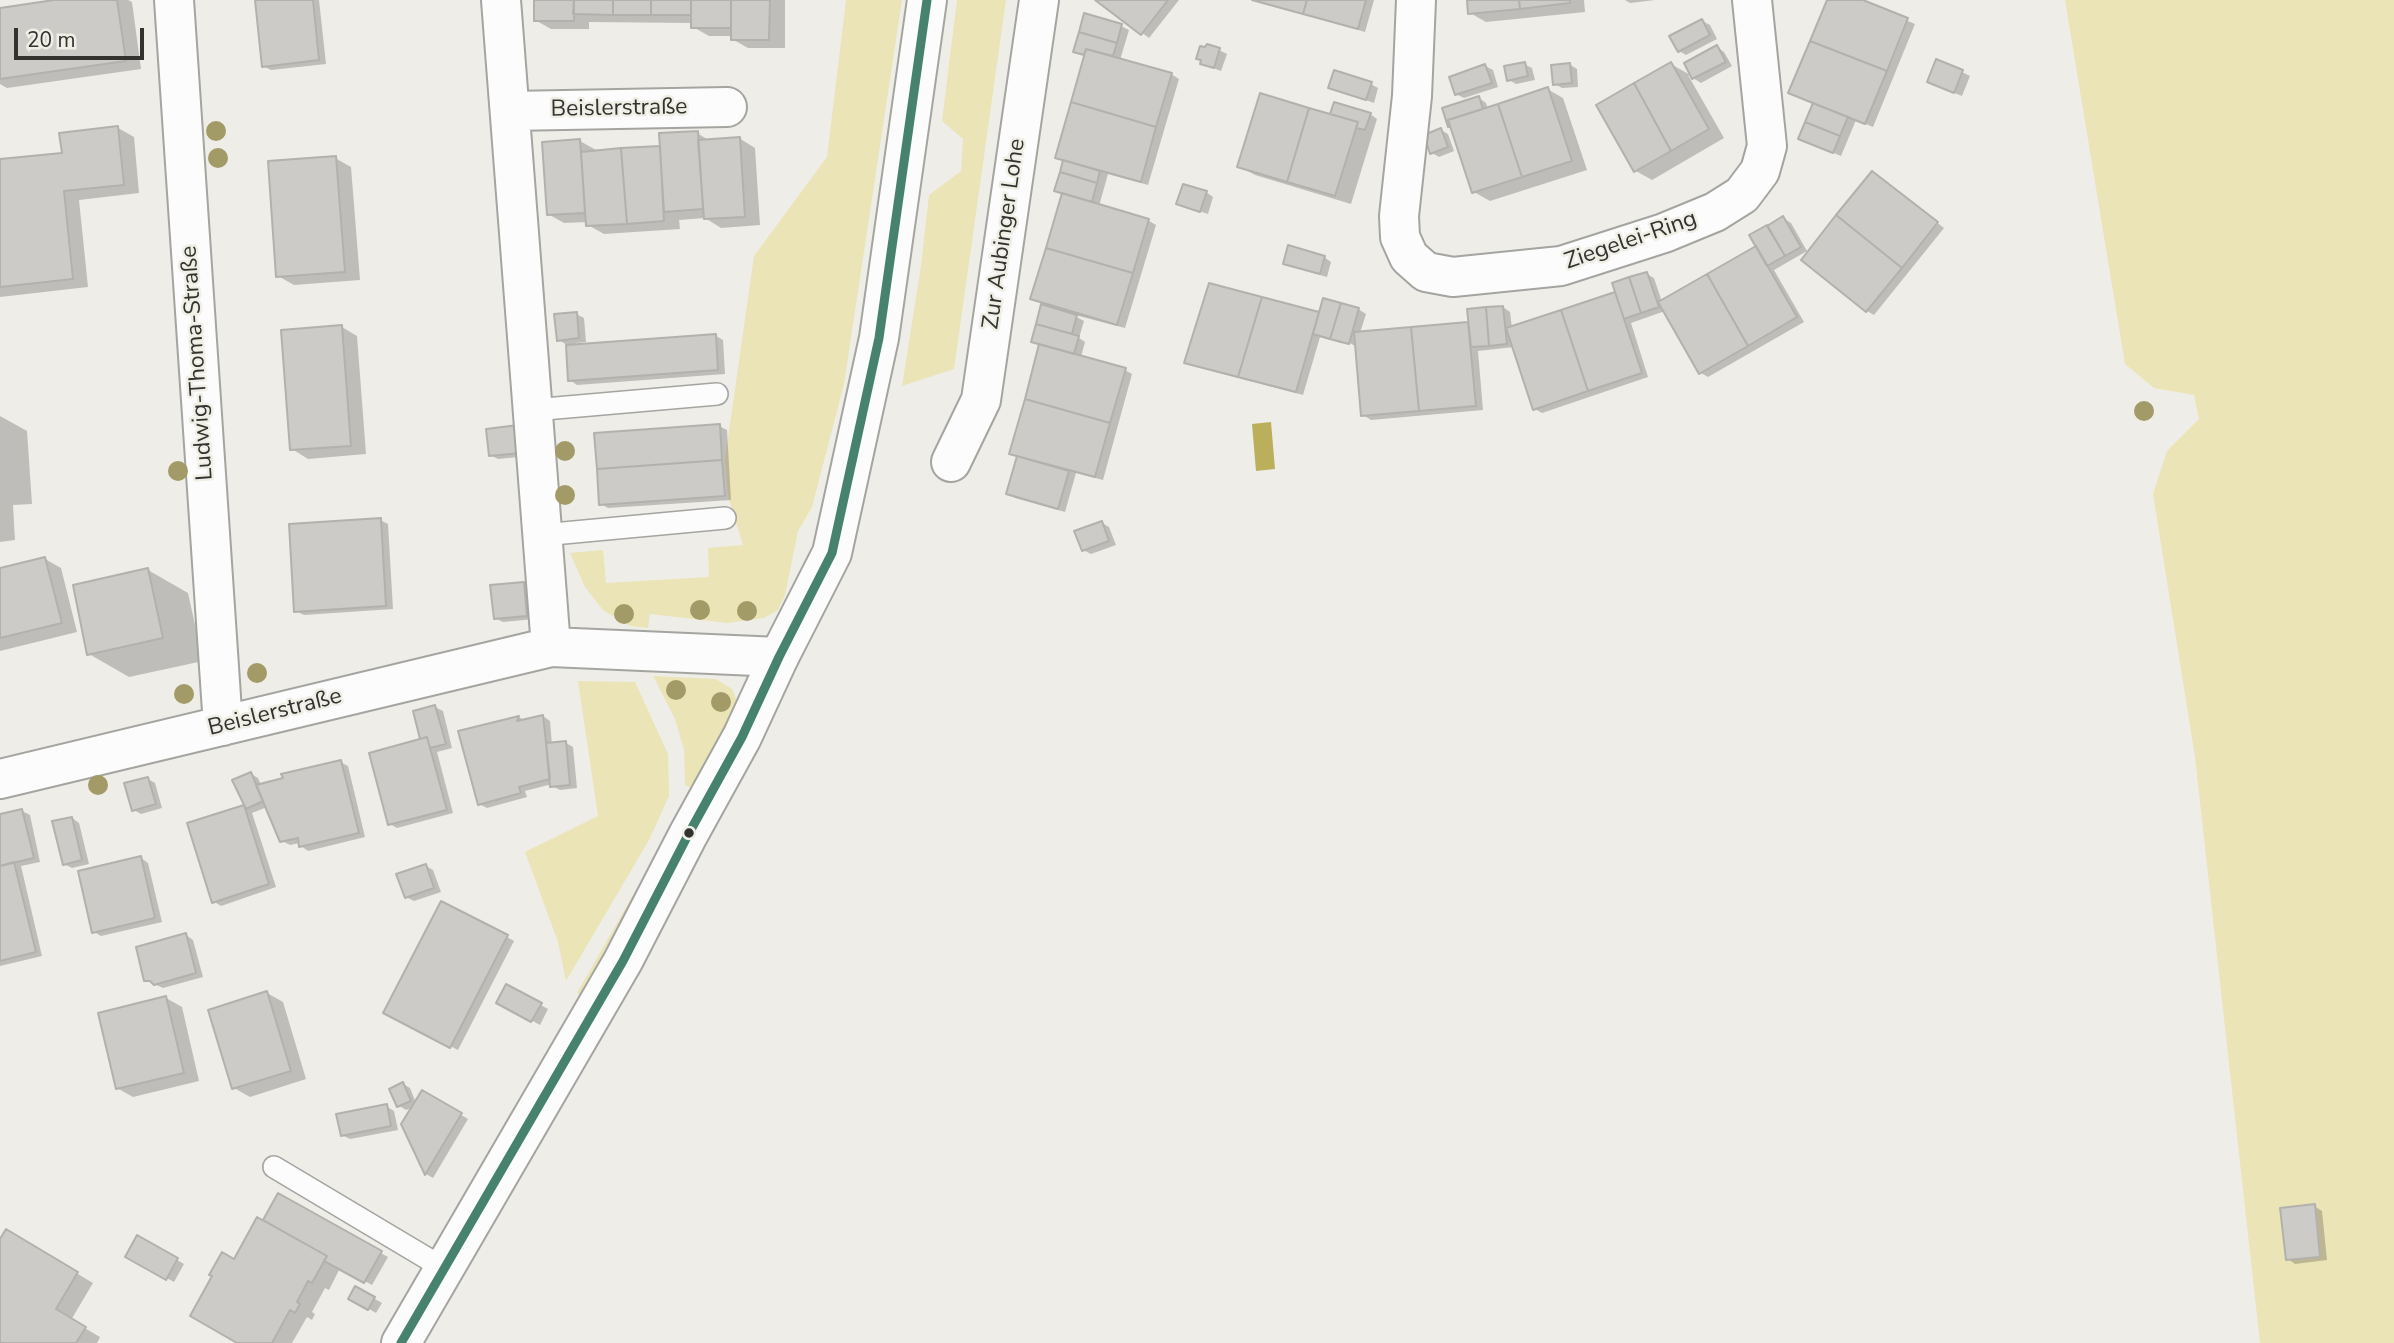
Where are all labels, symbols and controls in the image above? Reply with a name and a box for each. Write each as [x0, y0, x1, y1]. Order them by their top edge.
scale bar [18, 14, 147, 58]
text: 20 m [27, 26, 76, 54]
street label: Beislerstraße [550, 94, 688, 124]
street label: Zur Aubinger Lohe [978, 137, 1032, 331]
street label: Ziegelei-Ring [1561, 205, 1701, 277]
street label: Ludwig-Thoma-Straße [176, 245, 220, 481]
street label: Beislerstraße [205, 683, 345, 743]
unlabelled marker [682, 826, 696, 840]

